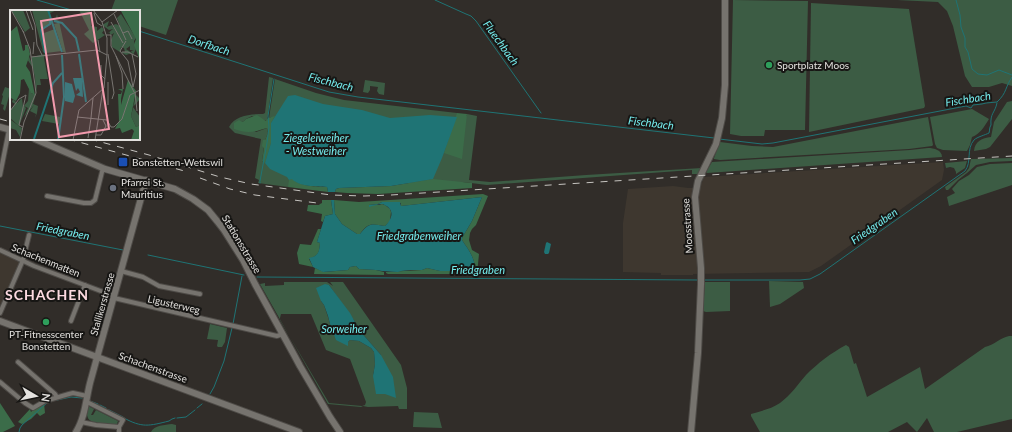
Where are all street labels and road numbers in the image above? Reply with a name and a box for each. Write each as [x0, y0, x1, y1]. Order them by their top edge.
street label: Moosstrasse [679, 198, 695, 254]
street label: Stationsstrasse [220, 213, 264, 275]
street label: Schachenmatten [10, 241, 82, 279]
street label: Stallikerstrasse [87, 271, 117, 337]
street label: Ligusterweg [147, 292, 201, 316]
street label: Schachenstrasse [117, 349, 189, 385]

